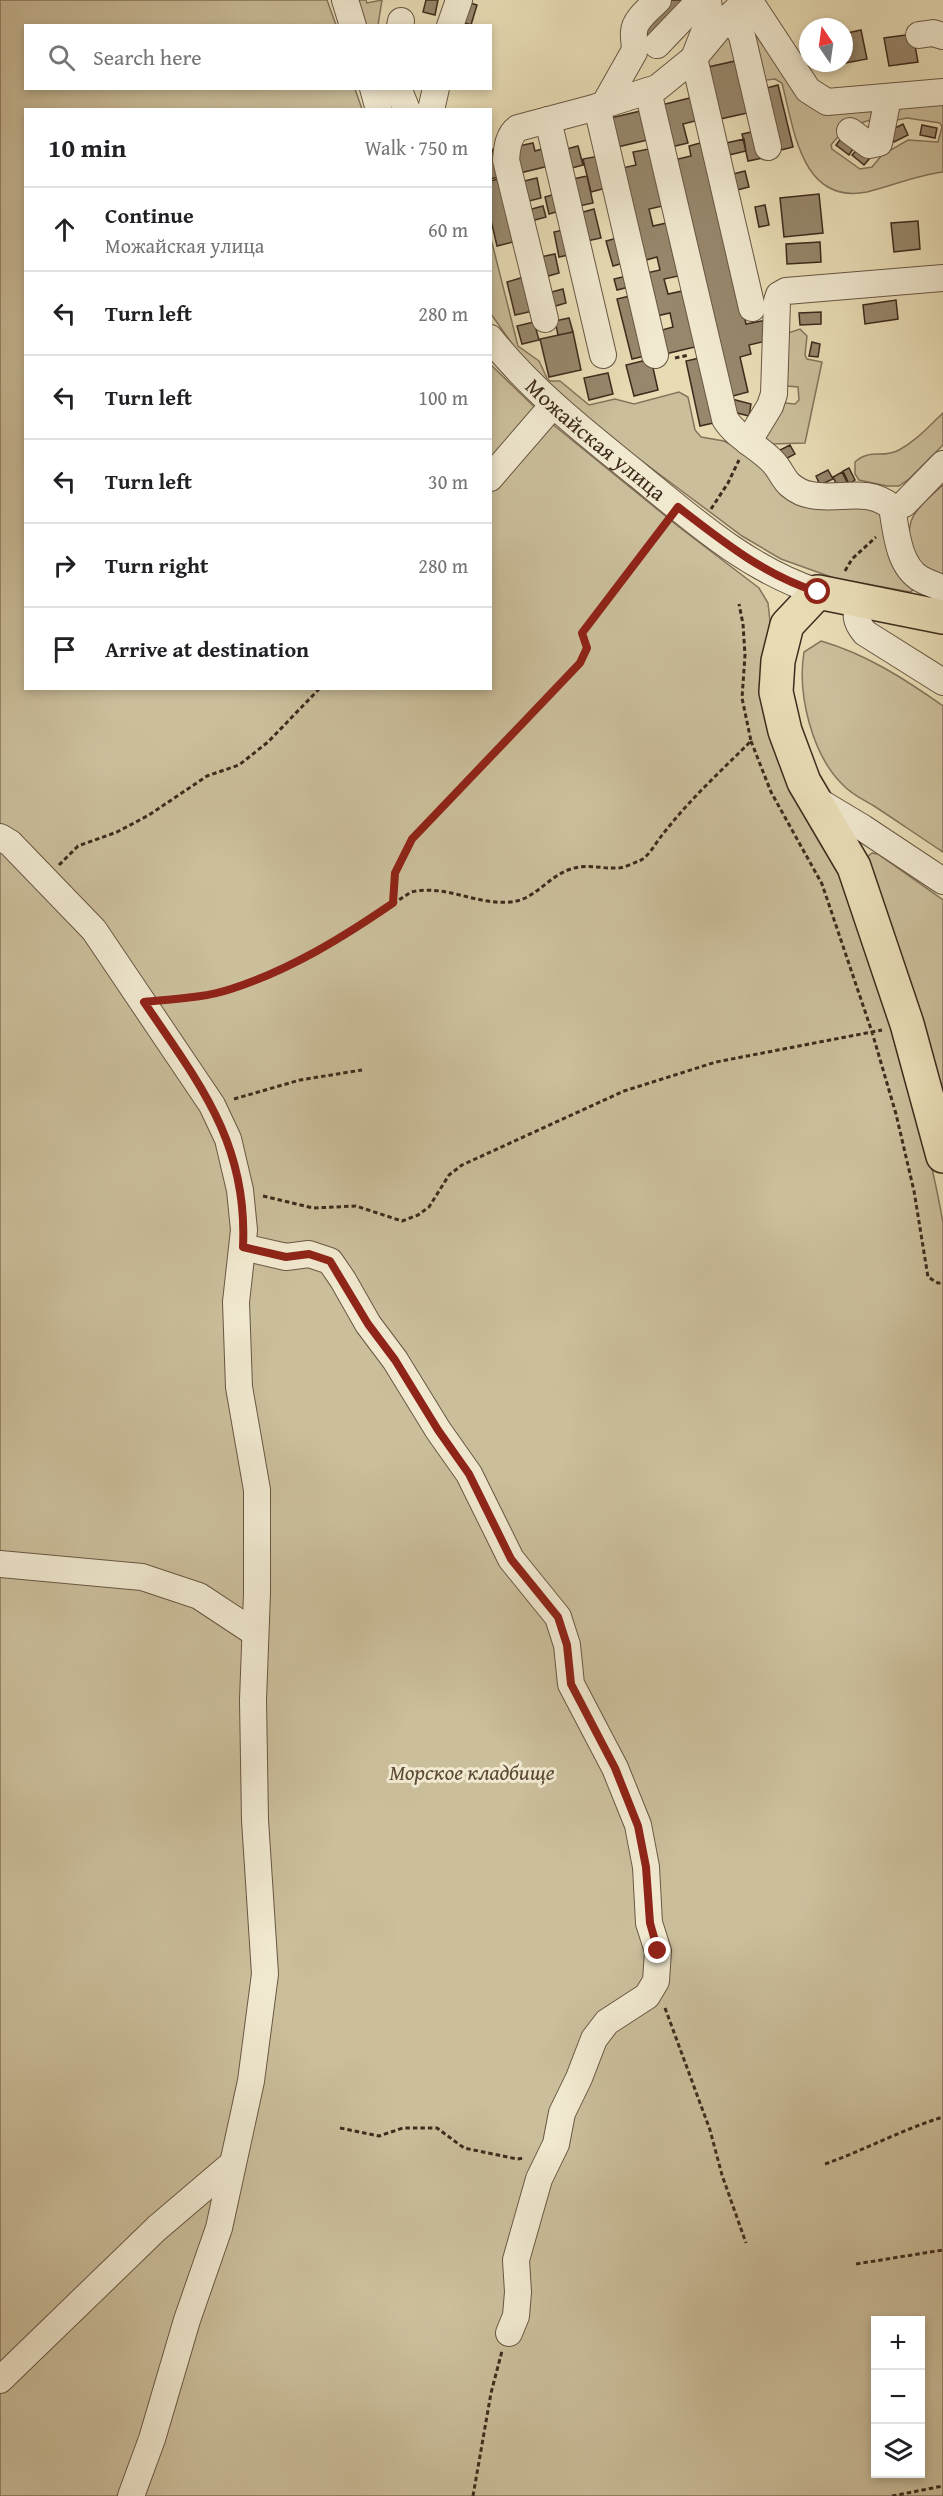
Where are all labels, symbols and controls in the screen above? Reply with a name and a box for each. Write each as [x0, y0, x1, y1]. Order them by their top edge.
north arrow [799, 18, 853, 72]
search box [24, 24, 492, 90]
icon: search [45, 41, 78, 74]
text: Search here [93, 41, 202, 73]
text: 10 min [48, 128, 126, 167]
text: Walk · 750 m [365, 133, 468, 162]
text: Continue [105, 199, 194, 231]
icon: ahead [48, 213, 81, 246]
text: 60 m [428, 215, 468, 244]
text: Можайская улица [105, 231, 264, 260]
icon: left [48, 297, 81, 330]
text: Turn left [105, 297, 192, 329]
text: 280 m [418, 299, 468, 328]
street label: Можайская улица [519, 371, 674, 508]
icon: left [48, 381, 81, 414]
text: Turn left [105, 381, 192, 413]
text: 100 m [418, 383, 468, 412]
icon: left [48, 465, 81, 498]
text: Turn left [105, 465, 192, 497]
text: 30 m [428, 467, 468, 496]
icon: right [48, 549, 81, 582]
text: Turn right [105, 549, 208, 581]
text: 280 m [418, 551, 468, 580]
route start [804, 578, 830, 604]
icon: arrive [48, 633, 81, 666]
text: Arrive at destination [105, 633, 309, 665]
park label: Морское кладбище [389, 1756, 555, 1788]
route end [644, 1937, 670, 1963]
map controls [871, 2316, 925, 2478]
button: + [871, 2316, 925, 2370]
button: − [871, 2370, 925, 2424]
button: layers [871, 2424, 925, 2478]

